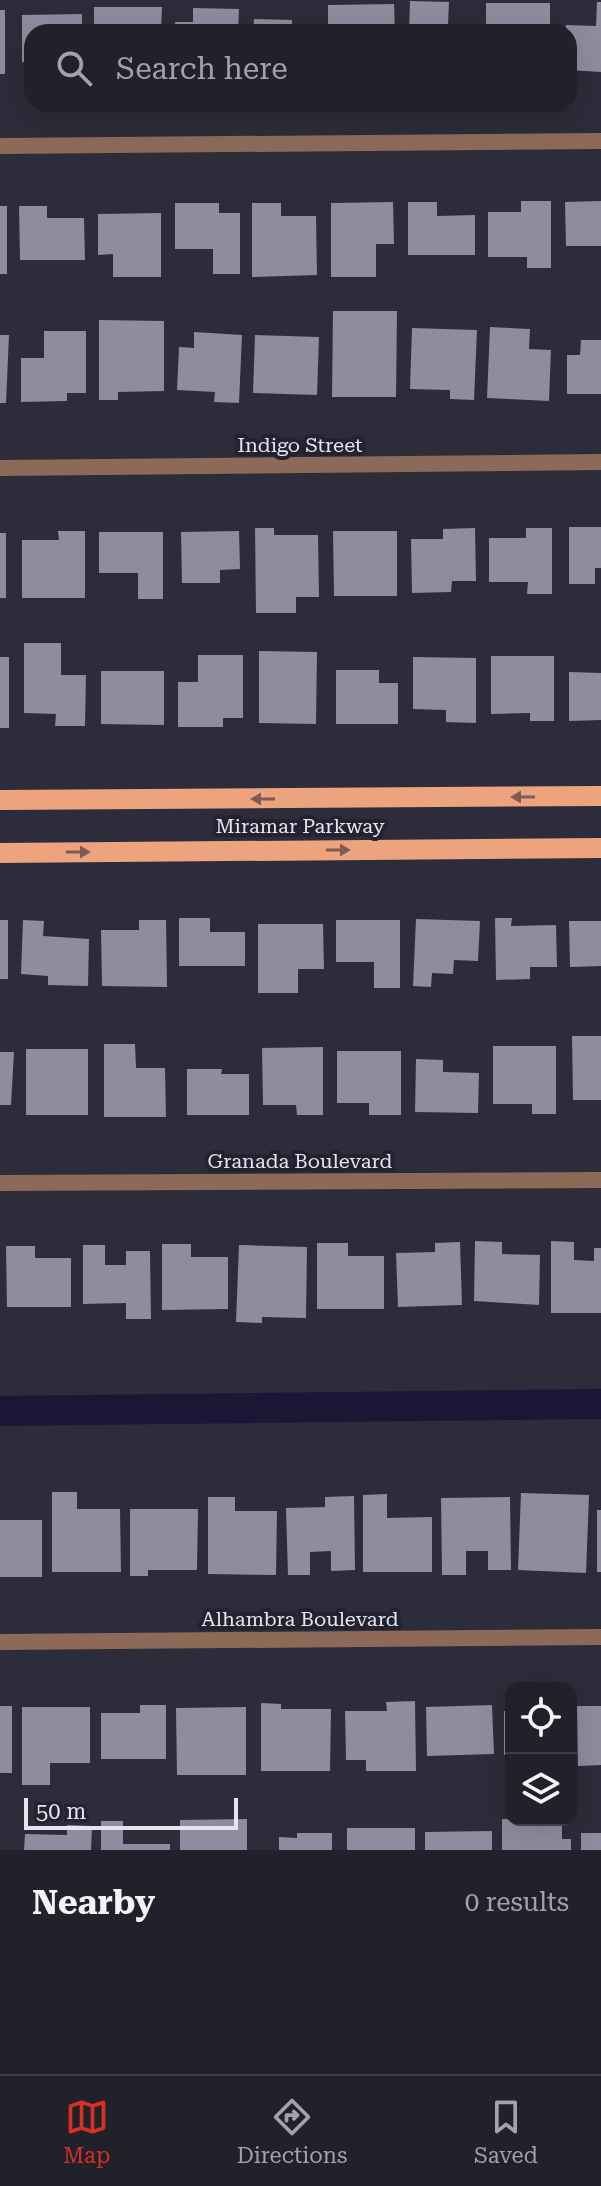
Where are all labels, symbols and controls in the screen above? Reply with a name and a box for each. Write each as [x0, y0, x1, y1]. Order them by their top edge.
search box [24, 24, 577, 112]
icon: search [52, 46, 96, 90]
text: Search here [116, 51, 288, 86]
street label: Indigo Street [237, 433, 363, 457]
one-way arrow [510, 791, 535, 803]
one-way arrow [250, 792, 275, 805]
street label: Miramar Parkway [216, 814, 385, 838]
one-way arrow [326, 844, 351, 856]
one-way arrow [66, 846, 91, 858]
street label: Granada Boulevard [208, 1149, 393, 1173]
street label: Alhambra Boulevard [201, 1607, 399, 1631]
map controls [505, 1682, 577, 1826]
button: locate [505, 1682, 577, 1754]
button: layers [505, 1754, 577, 1826]
scale bar [24, 1794, 238, 1830]
text: 50 m [36, 1799, 86, 1824]
text: Nearby [32, 1882, 155, 1922]
text: 0 results [465, 1887, 569, 1917]
tab: Map [63, 2095, 110, 2168]
tab: Directions [237, 2095, 347, 2168]
tab: Saved [474, 2095, 538, 2168]

